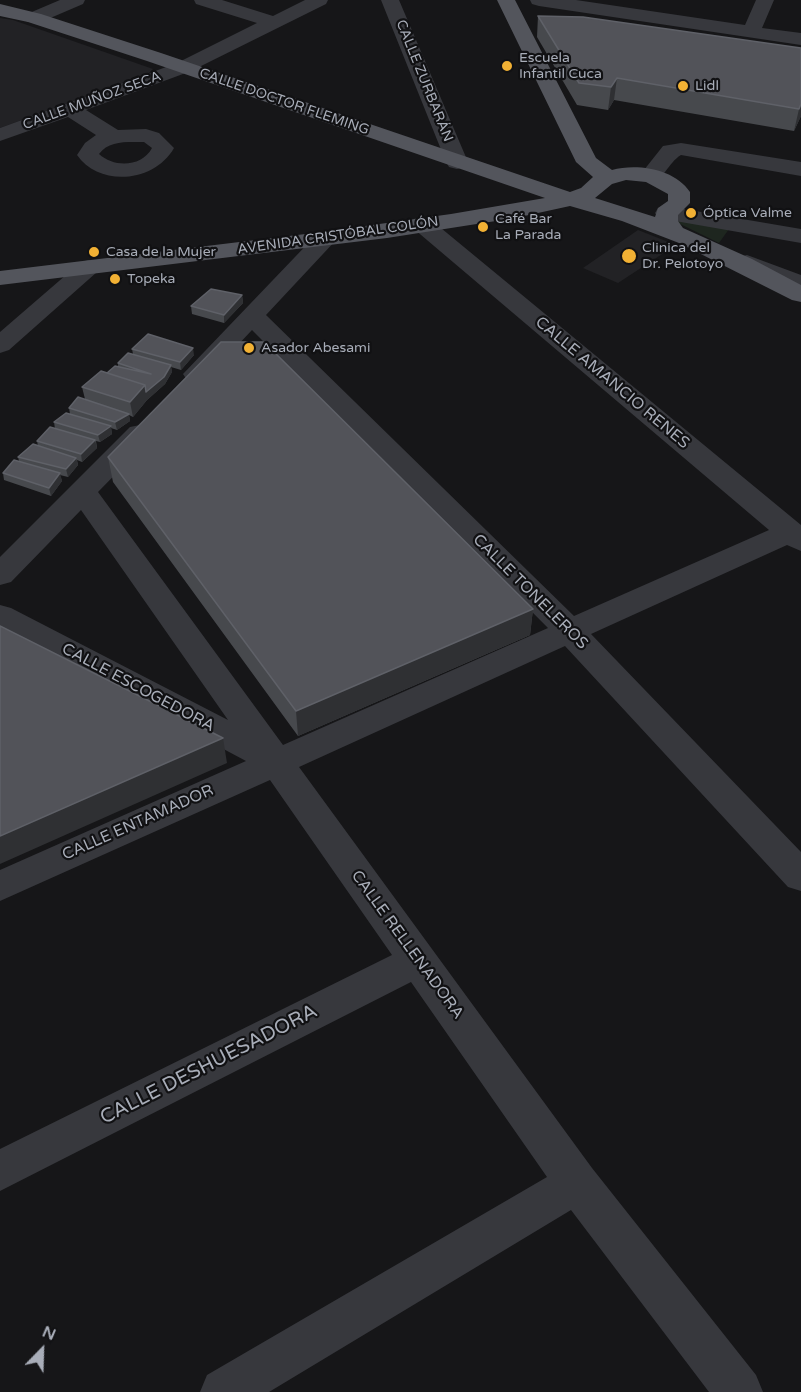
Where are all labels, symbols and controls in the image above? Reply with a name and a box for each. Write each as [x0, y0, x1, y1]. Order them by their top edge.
street label: CALLE ZURBARÁN [392, 18, 456, 144]
place label: Escuela Infantil Cuca [519, 50, 602, 82]
marker: Escuela Infantil Cuca [500, 59, 514, 73]
street label: CALLE DOCTOR FLEMING [197, 65, 371, 139]
street label: CALLE MUÑOZ SECA [21, 68, 163, 134]
place label: Lidl [695, 78, 719, 94]
marker: Lidl [676, 79, 690, 93]
place label: Óptica Valme [703, 205, 792, 221]
marker: Óptica Valme [684, 206, 698, 220]
place label: Café Bar La Parada [495, 211, 561, 244]
street label: AVENIDA CRISTÓBAL COLÓN [236, 214, 440, 258]
marker: Café Bar La Parada [476, 220, 490, 234]
place label: Clinica del Dr. Pelotoyo [642, 240, 723, 272]
place label: Casa de la Mujer [106, 244, 216, 260]
marker: Casa de la Mujer [87, 245, 101, 259]
marker: Clinica del Dr. Pelotoyo [620, 247, 638, 265]
place label: Topeka [127, 271, 175, 287]
marker: Topeka [108, 272, 122, 286]
street label: CALLE AMANCIO RENES [531, 313, 693, 453]
place label: Asador Abesami [261, 340, 370, 356]
marker: Asador Abesami [242, 341, 256, 355]
street label: CALLE TONELEROS [468, 530, 592, 654]
street label: CALLE ESCOGEDORA [58, 640, 218, 736]
street label: CALLE ENTAMADOR [59, 781, 217, 865]
street label: CALLE RELLENADORA [347, 867, 467, 1023]
street label: CALLE DESHUESADORA [96, 1000, 322, 1130]
north arrow [12, 1320, 72, 1380]
text: N [39, 1322, 59, 1345]

